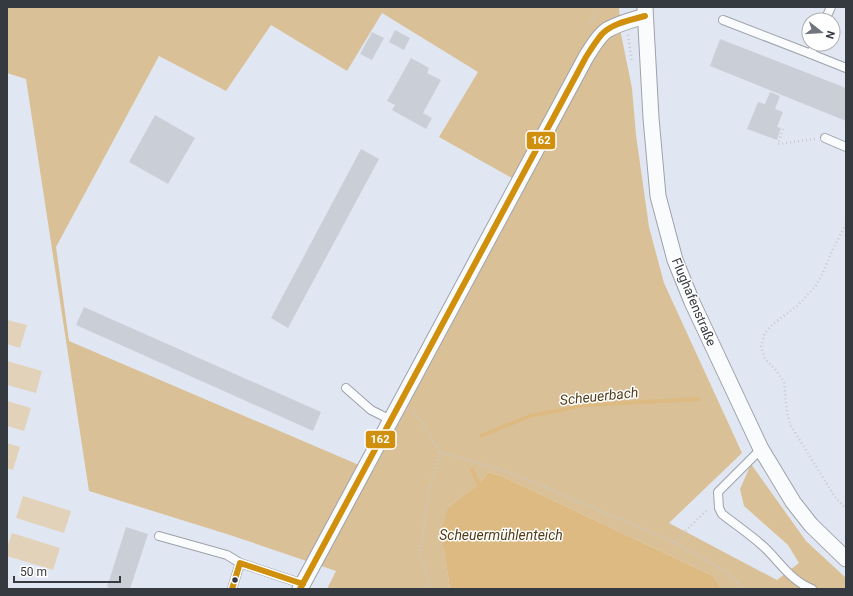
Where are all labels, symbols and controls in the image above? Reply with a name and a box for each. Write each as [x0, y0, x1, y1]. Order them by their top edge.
north arrow [801, 12, 841, 52]
text: N [823, 29, 837, 41]
line badge: 162 [526, 131, 556, 150]
text: 162 [532, 134, 550, 147]
street label: Flughafenstraße [669, 256, 719, 348]
water label: Scheuerbach [559, 384, 639, 408]
line badge: 162 [365, 430, 396, 449]
text: 162 [371, 433, 389, 446]
water label: Scheuermühlenteich [439, 527, 563, 543]
scale bar [14, 558, 120, 584]
text: 50 m [20, 565, 47, 579]
unlabelled marker [230, 575, 240, 585]

